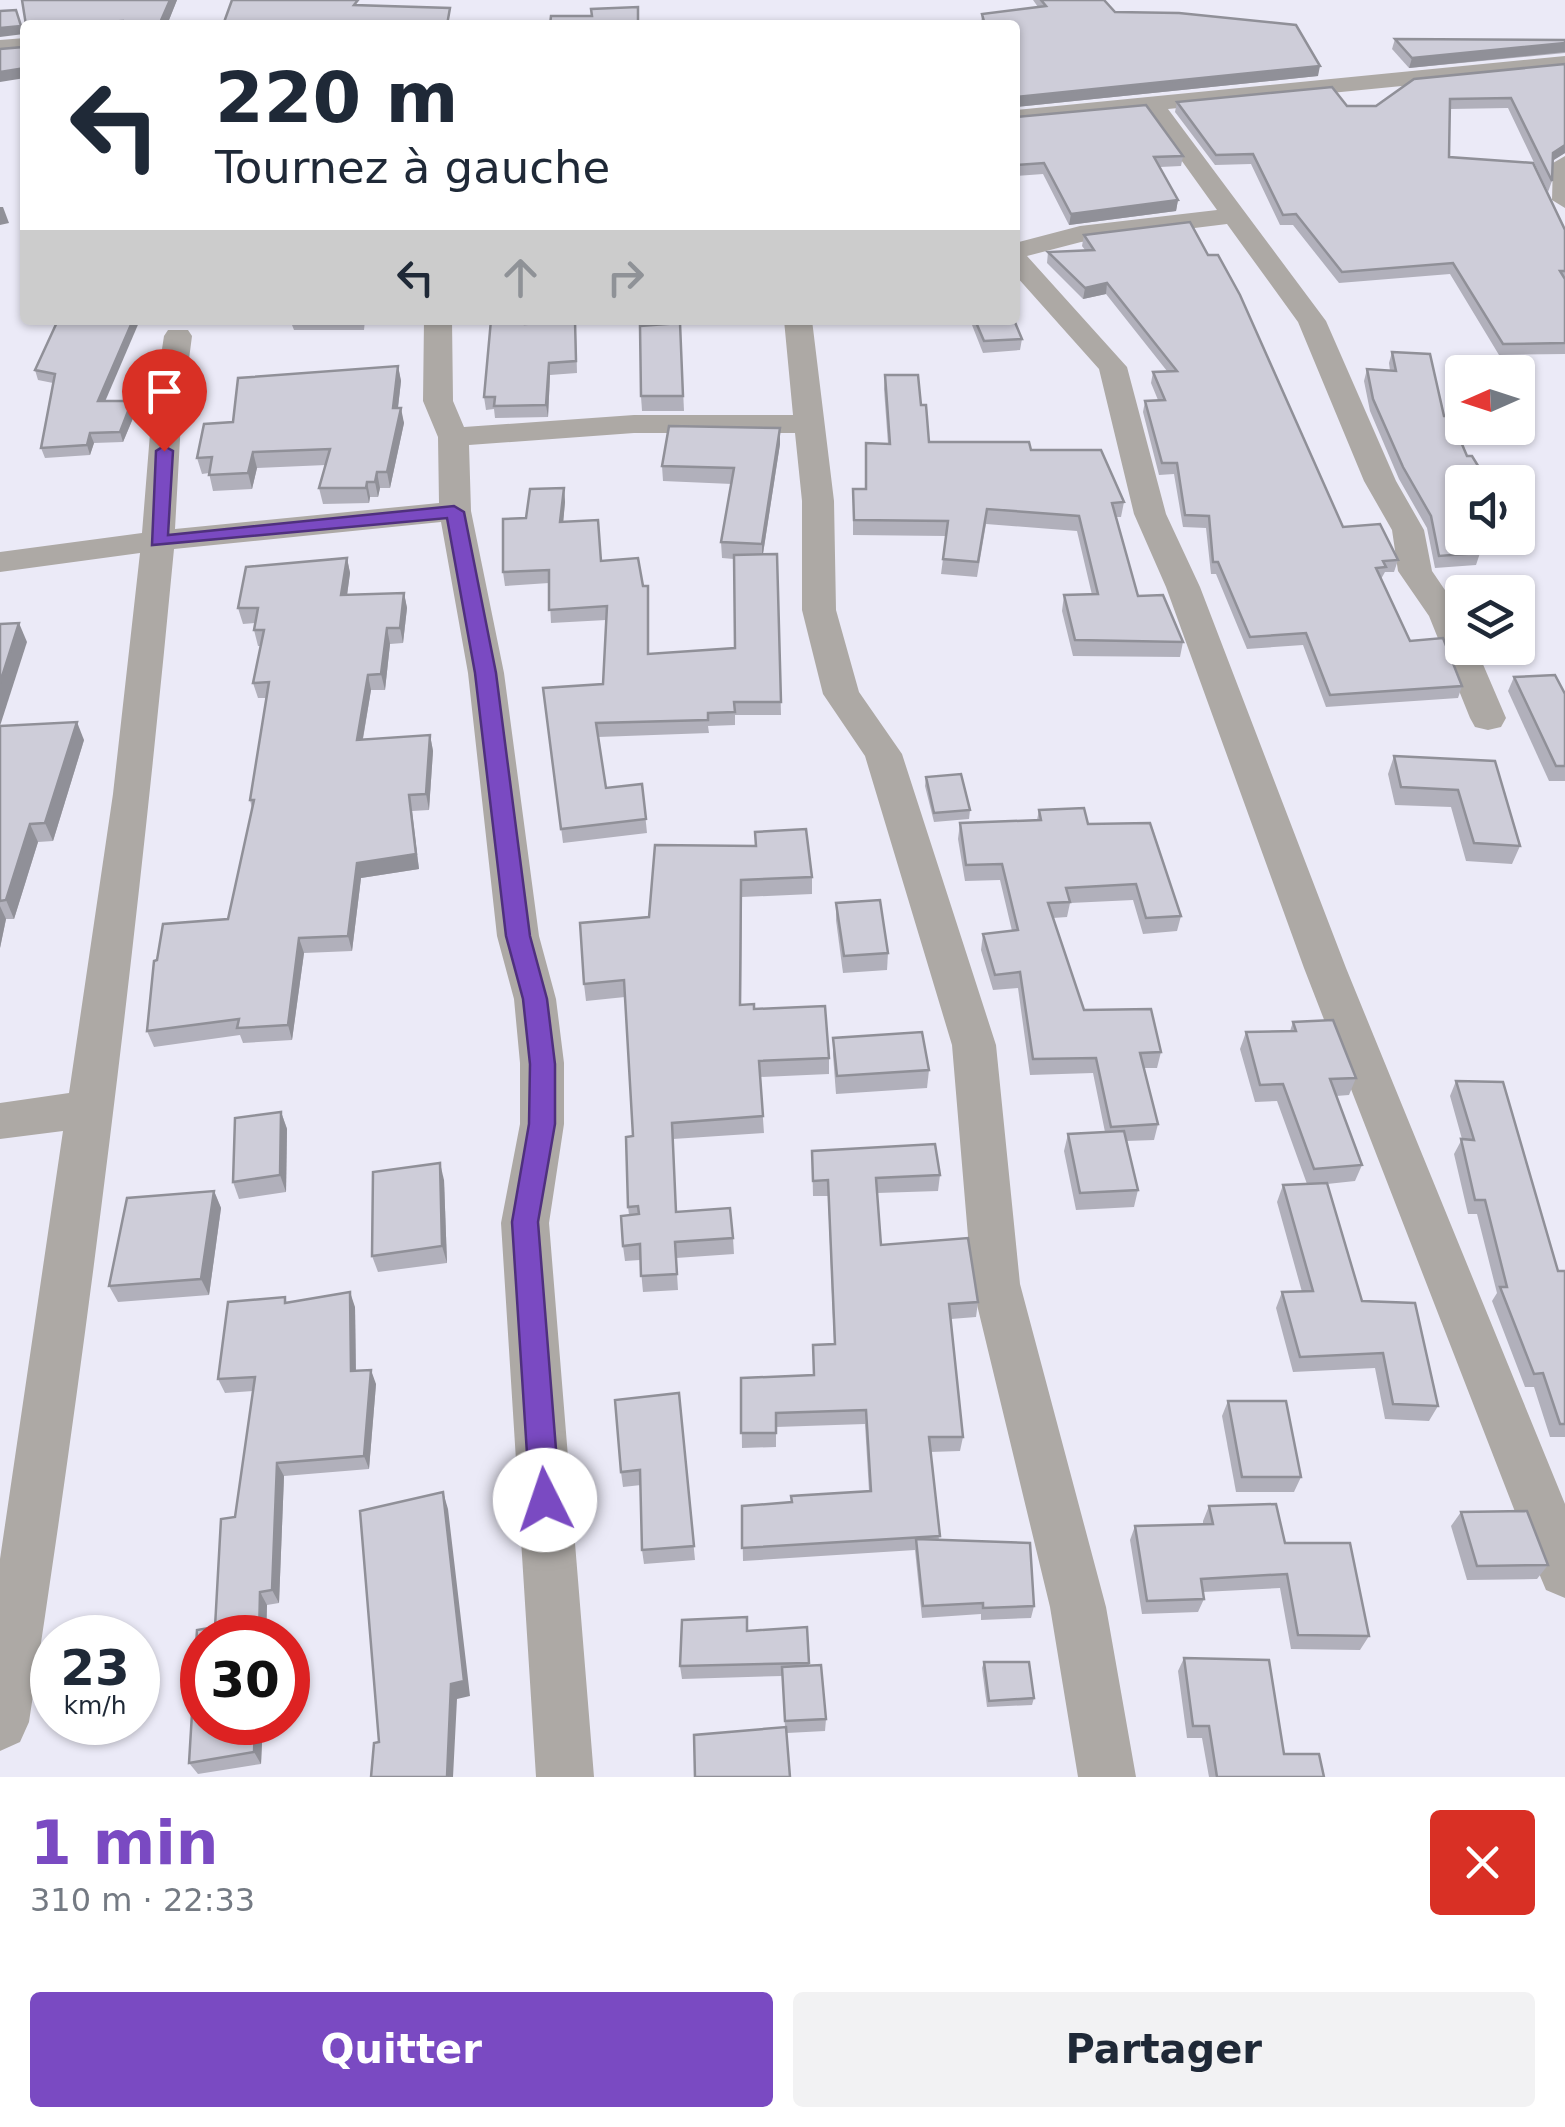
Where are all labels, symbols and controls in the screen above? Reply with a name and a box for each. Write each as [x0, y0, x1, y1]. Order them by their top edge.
text: 220 m [215, 57, 458, 139]
icon: left [50, 60, 180, 190]
text: Tournez à gauche [215, 141, 610, 194]
icon: left [388, 250, 443, 305]
icon: ahead [493, 250, 548, 305]
icon: right [598, 250, 653, 305]
pin [122, 349, 207, 452]
north arrow [1445, 355, 1535, 445]
map controls [1445, 355, 1535, 665]
icon: arrive [137, 364, 192, 419]
button: sound [1445, 465, 1535, 555]
button: layers [1445, 575, 1535, 665]
position arrow [493, 1448, 597, 1552]
speed limit sign: 30 [180, 1615, 310, 1745]
text: 23 [60, 1639, 130, 1697]
text: km/h [63, 1691, 127, 1720]
text: 1 min [30, 1808, 218, 1878]
button: close [1430, 1810, 1535, 1915]
text: 310 m · 22:33 [30, 1881, 255, 1919]
button: Quitter [30, 1992, 773, 2107]
button: Partager [793, 1992, 1535, 2107]

